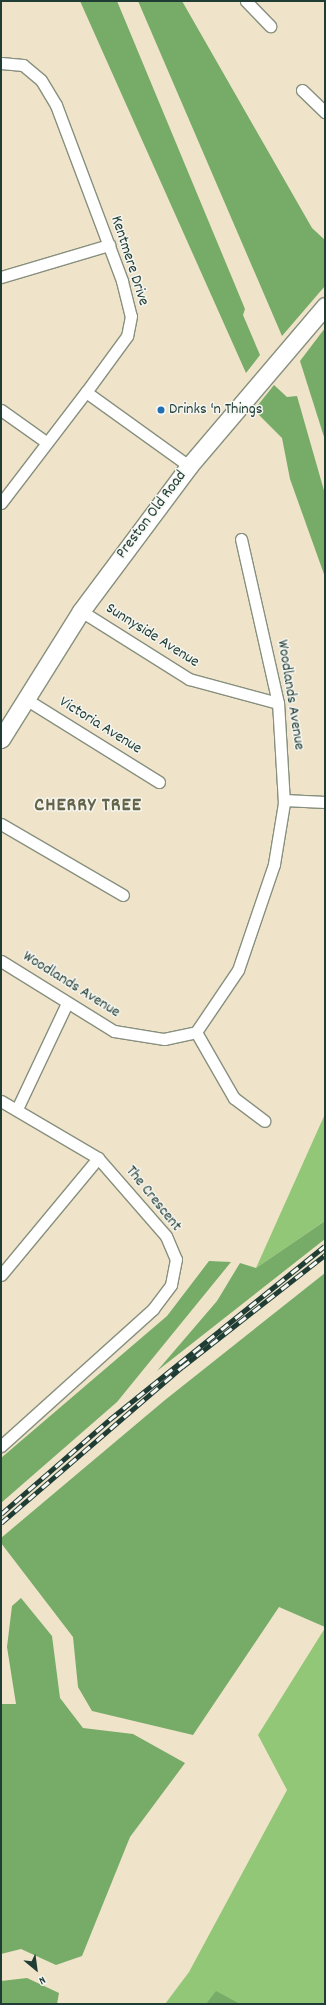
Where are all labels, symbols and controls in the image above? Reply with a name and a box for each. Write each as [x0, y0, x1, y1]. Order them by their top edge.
street label: Kentmere Drive [105, 214, 153, 308]
place label: Drinks 'n Things [169, 400, 262, 420]
marker: Drinks 'n Things [156, 405, 166, 415]
street label: Preston Old Road [113, 467, 191, 563]
street label: Sunnyside Avenue [102, 600, 202, 672]
street label: Woodlands Avenue [272, 639, 308, 751]
street label: Victoria Avenue [55, 693, 145, 759]
district label: CHERRY TREE [34, 794, 142, 818]
street label: Woodlands Avenue [19, 947, 123, 1023]
street label: The Crescent [121, 1162, 185, 1236]
north arrow [16, 1949, 56, 1989]
text: N [36, 1971, 48, 1988]

